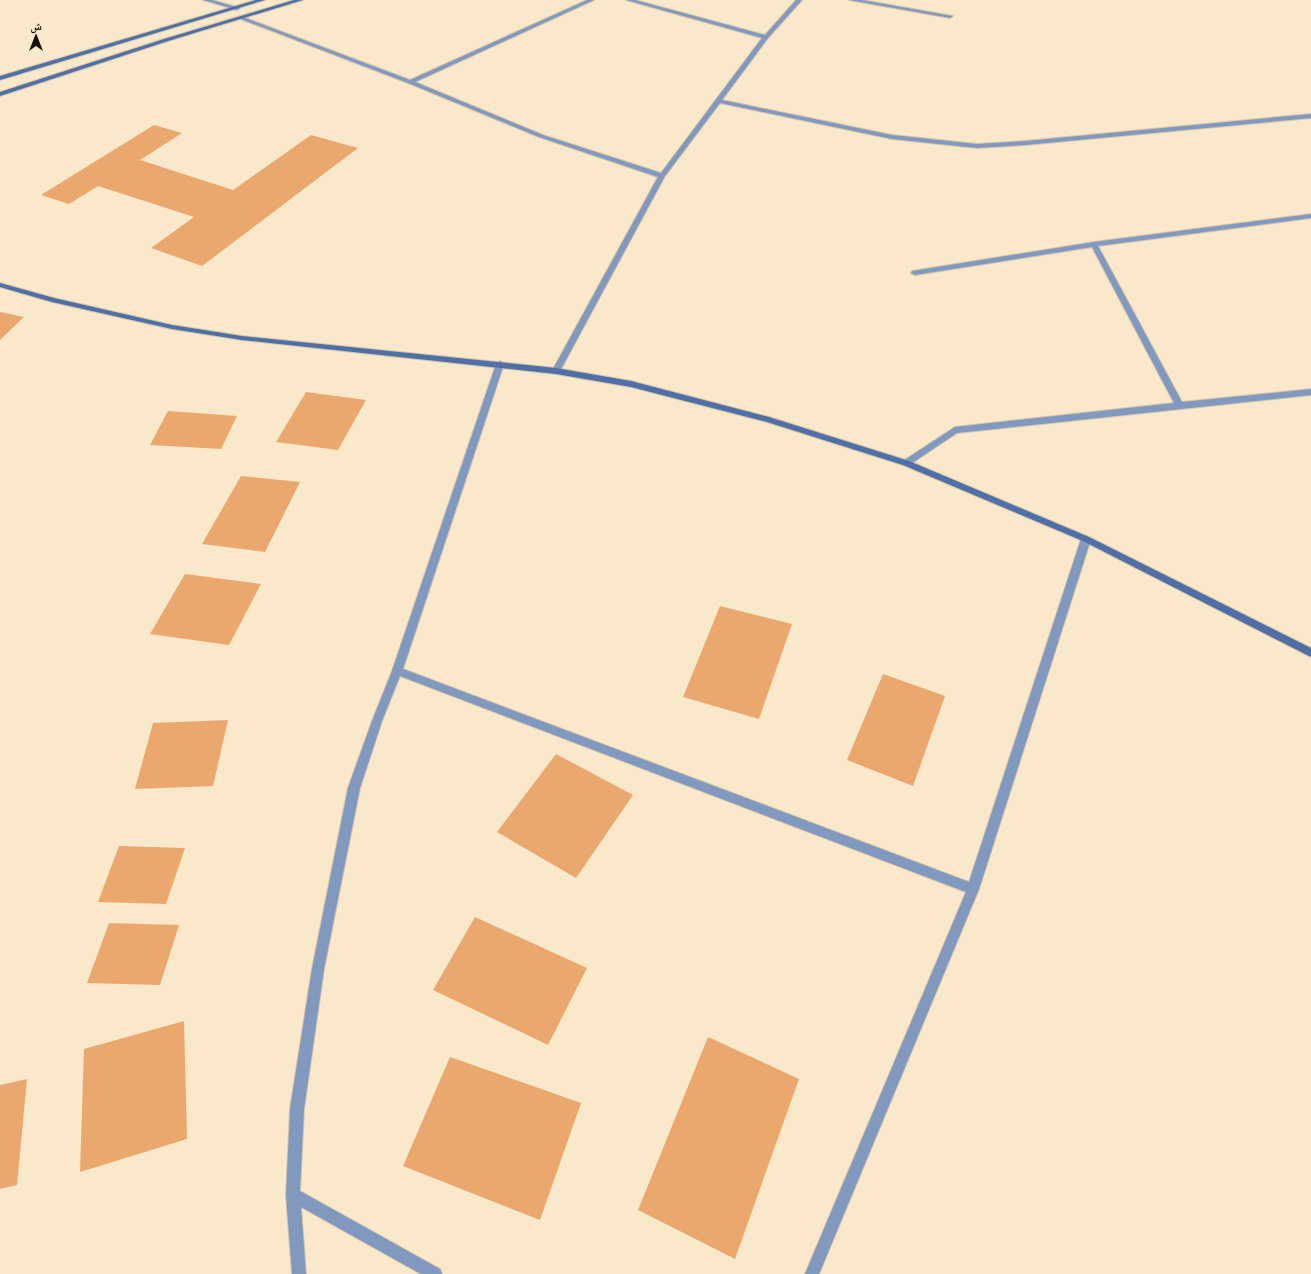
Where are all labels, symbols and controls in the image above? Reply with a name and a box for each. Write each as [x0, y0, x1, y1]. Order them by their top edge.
north arrow [16, 16, 56, 56]
text: ش [30, 19, 42, 34]

